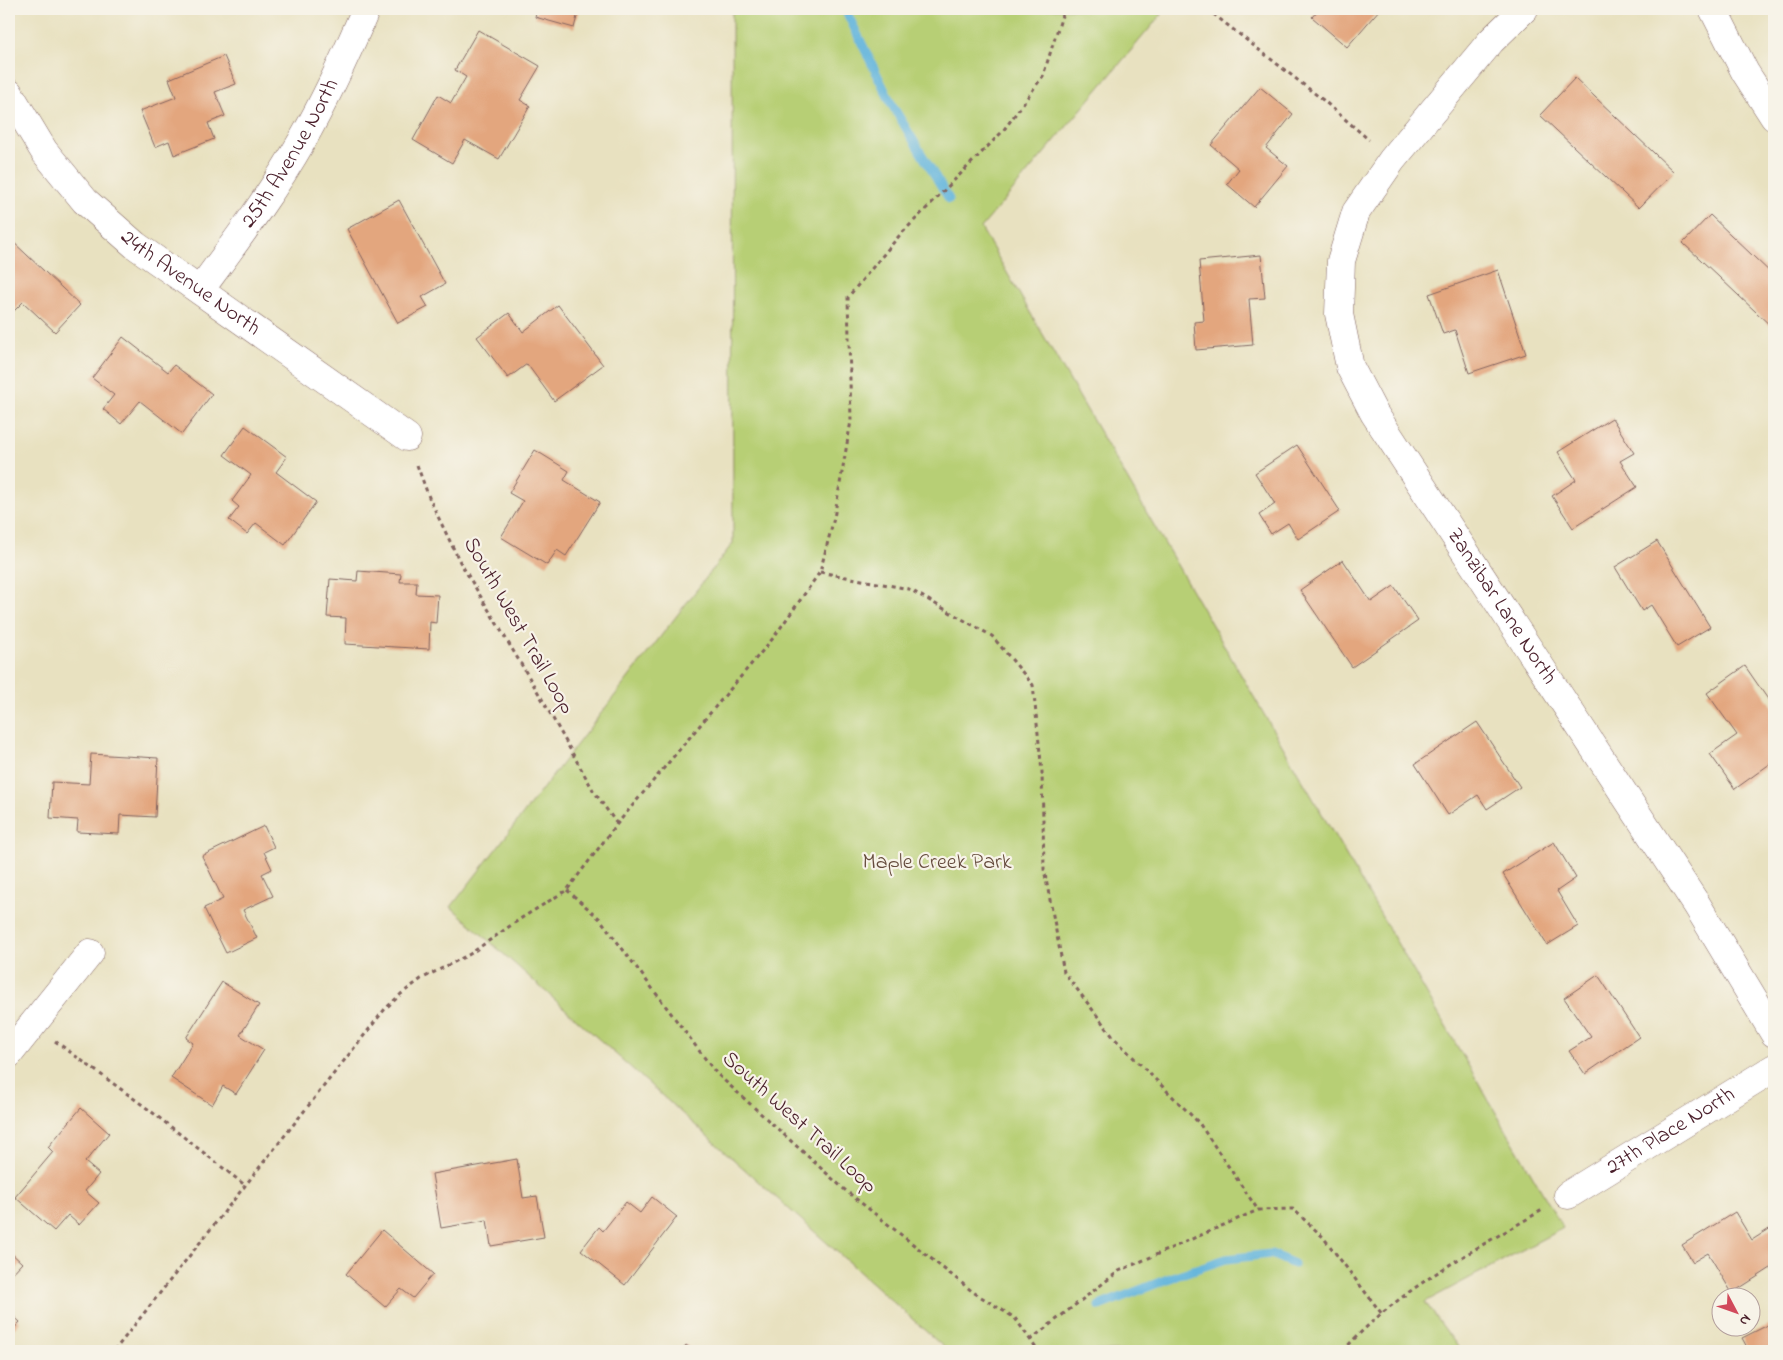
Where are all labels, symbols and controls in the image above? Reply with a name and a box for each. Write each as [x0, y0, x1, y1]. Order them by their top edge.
street label: 25th Avenue North [234, 74, 348, 235]
street label: 24th Avenue North [113, 223, 267, 344]
street label: Zanzibar Lane North [1438, 522, 1564, 691]
street label: South West Trail Loop [454, 531, 582, 721]
park label: Maple Creek Park [862, 847, 1012, 879]
street label: South West Trail Loop [714, 1044, 884, 1202]
street label: 27th Place North [1600, 1079, 1742, 1184]
north arrow [1710, 1288, 1760, 1338]
text: N [1734, 1309, 1756, 1330]

